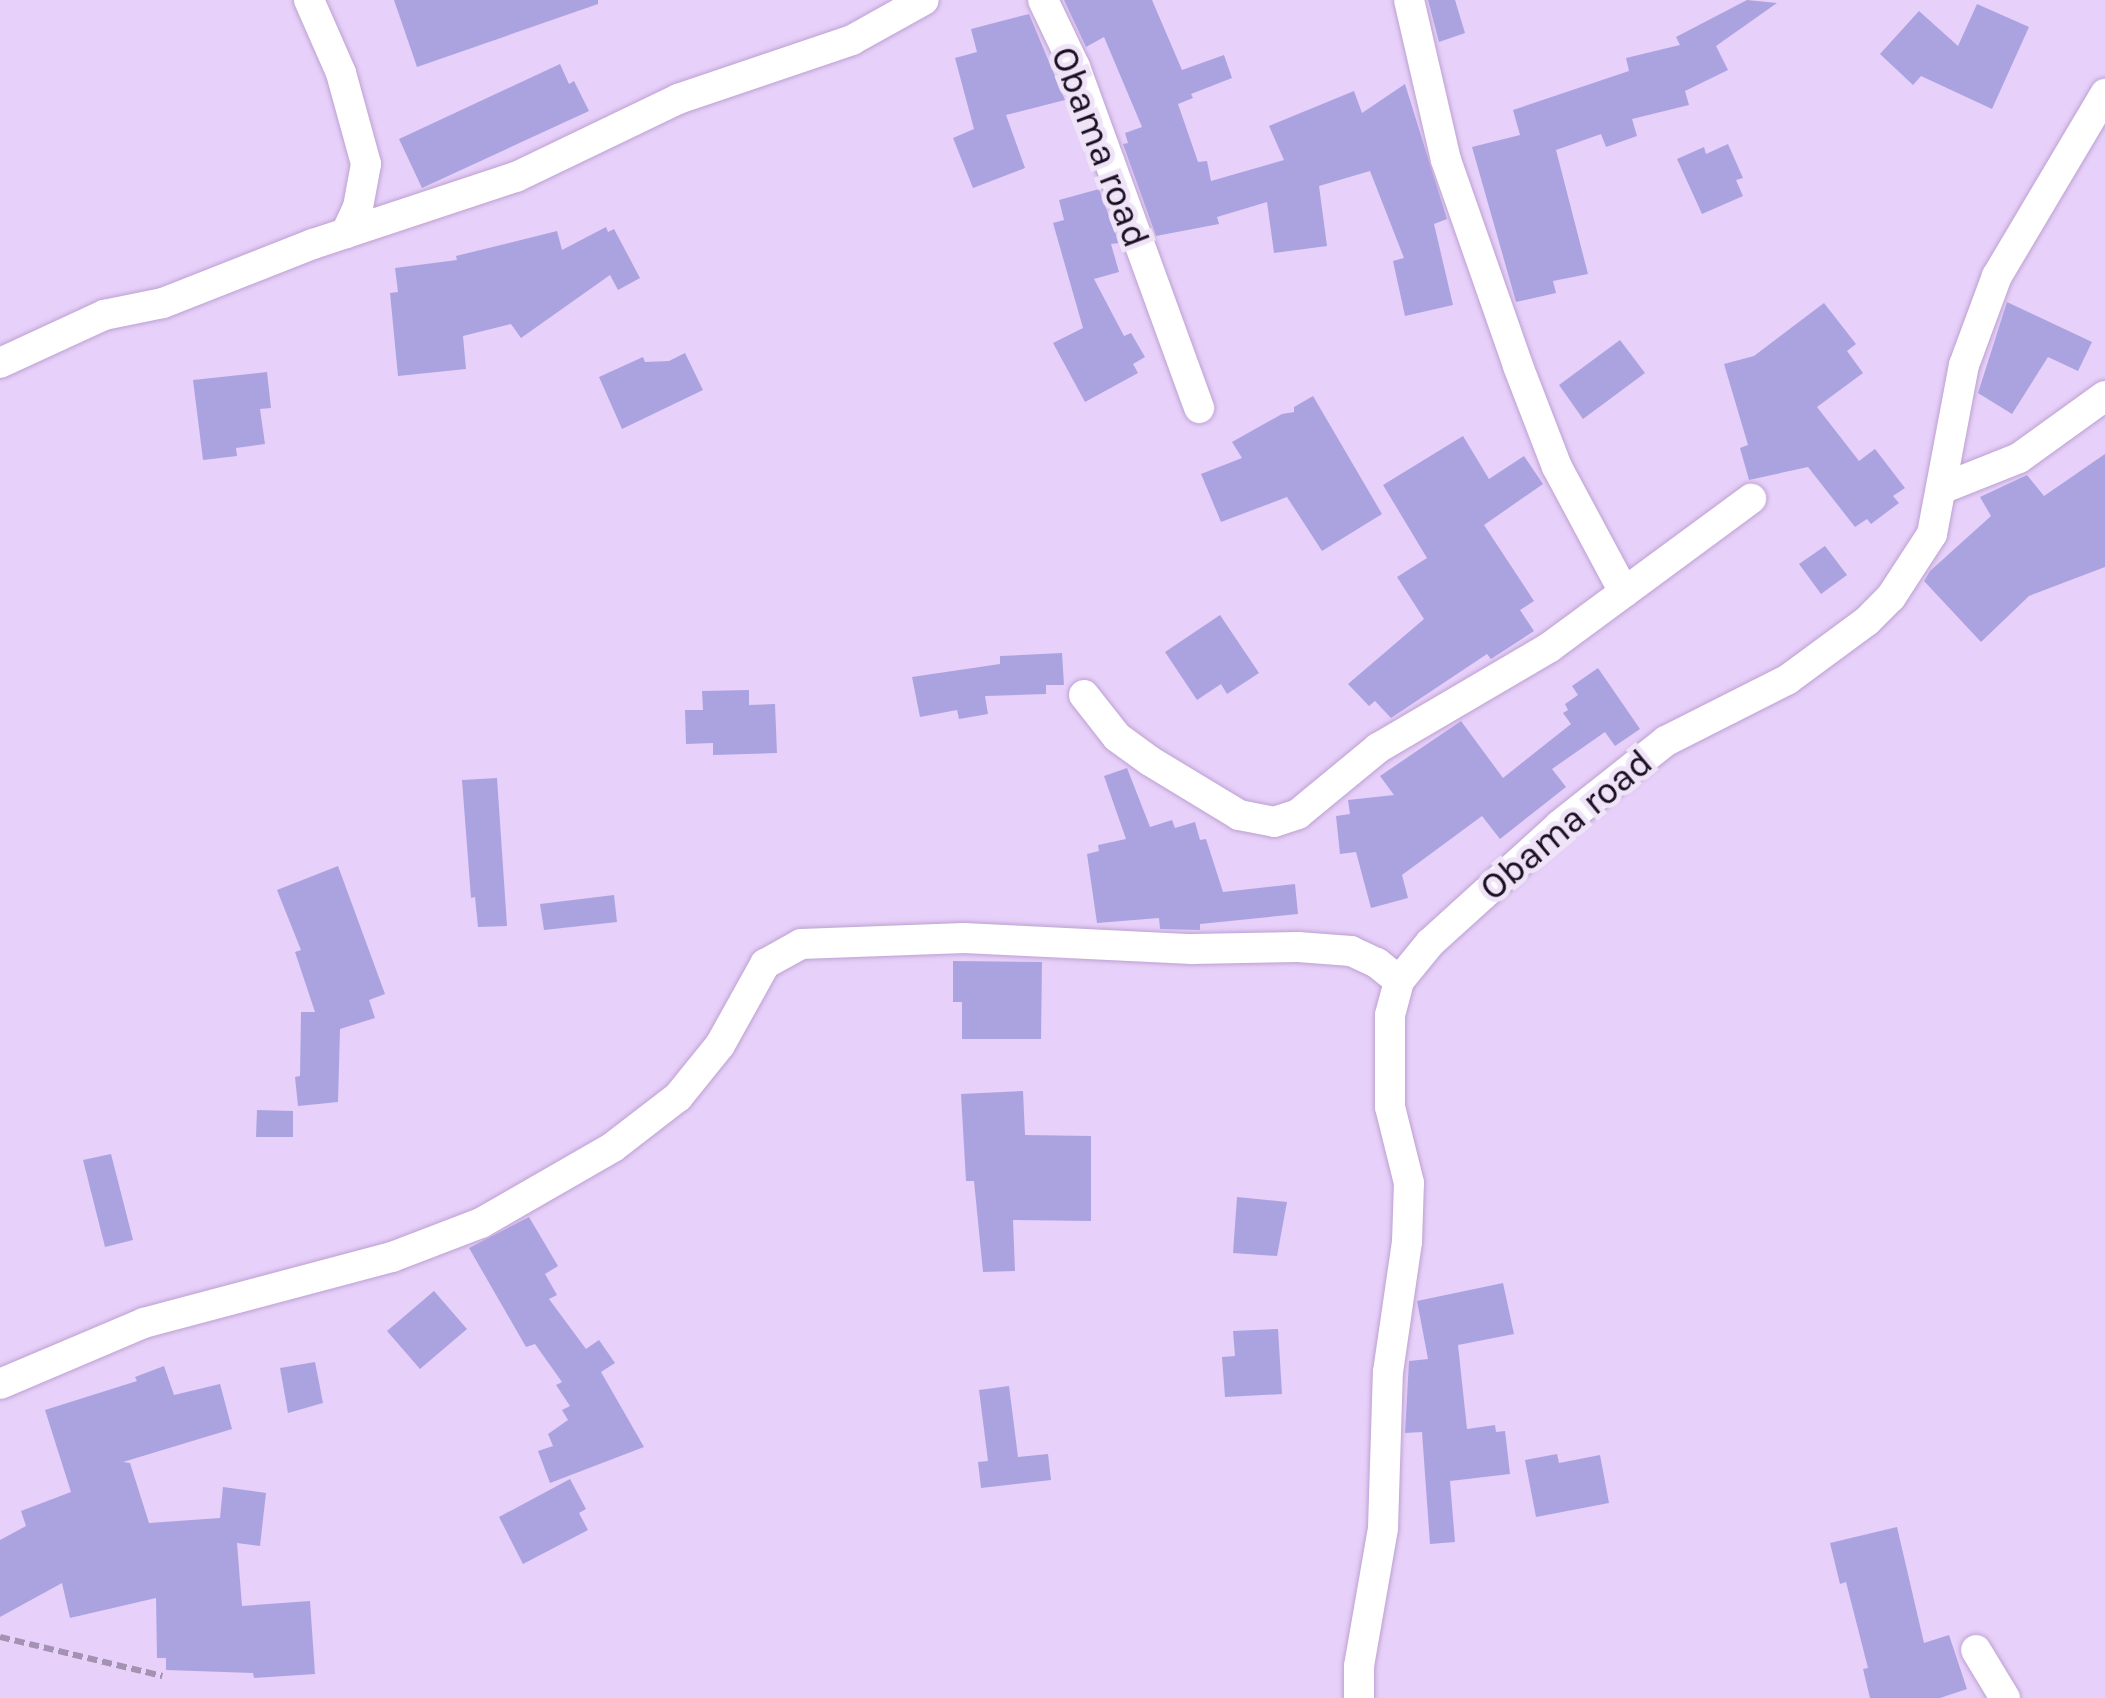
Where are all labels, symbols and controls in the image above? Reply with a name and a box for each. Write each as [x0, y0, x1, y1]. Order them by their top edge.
street label: Obama road [1041, 40, 1159, 254]
street label: Obama road [1470, 740, 1662, 910]

